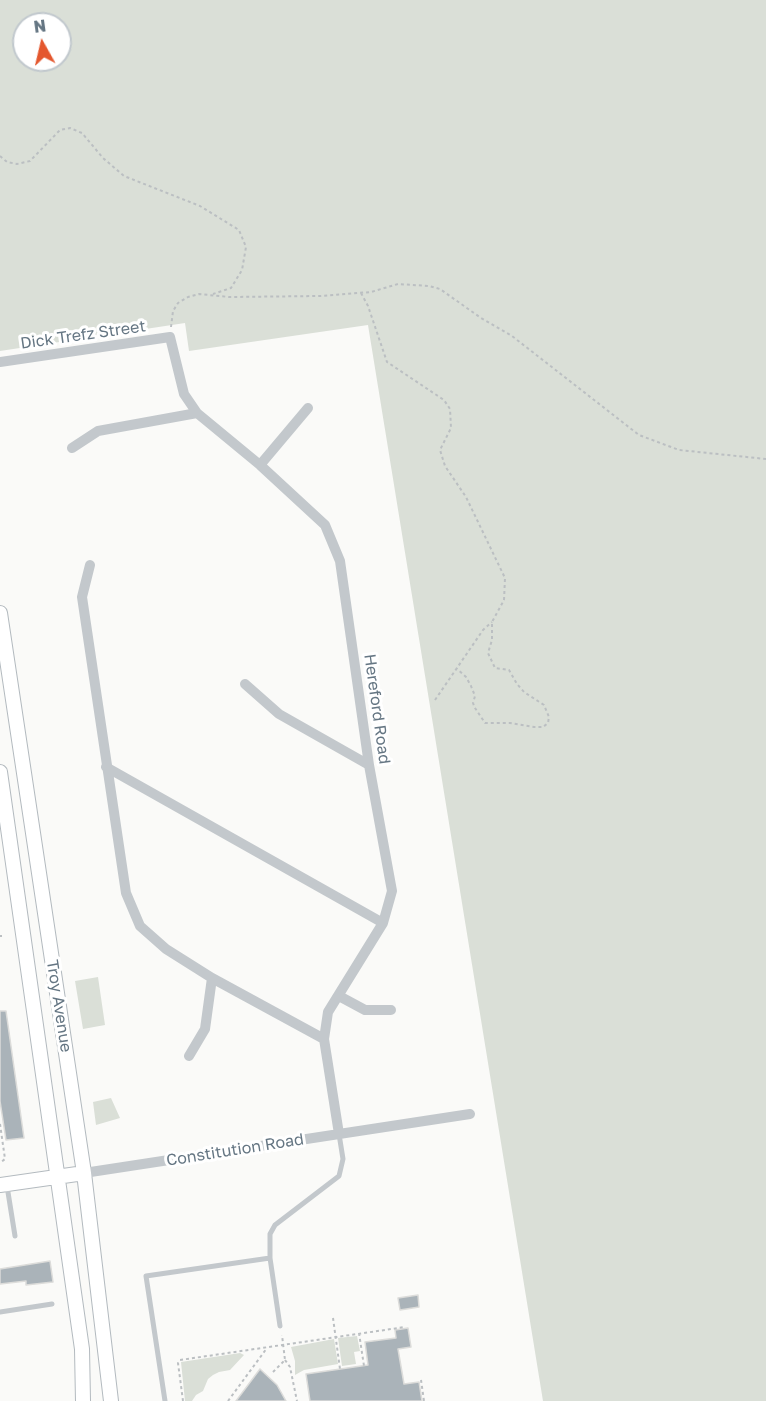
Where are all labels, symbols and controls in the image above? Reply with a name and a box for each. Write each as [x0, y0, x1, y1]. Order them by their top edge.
north arrow [12, 12, 72, 72]
text: N [32, 15, 47, 37]
street label: Dick Trefz Street [19, 317, 147, 353]
street label: Hereford Road [360, 653, 394, 765]
street label: Troy Avenue [42, 958, 76, 1054]
street label: Constitution Road [165, 1130, 305, 1170]

